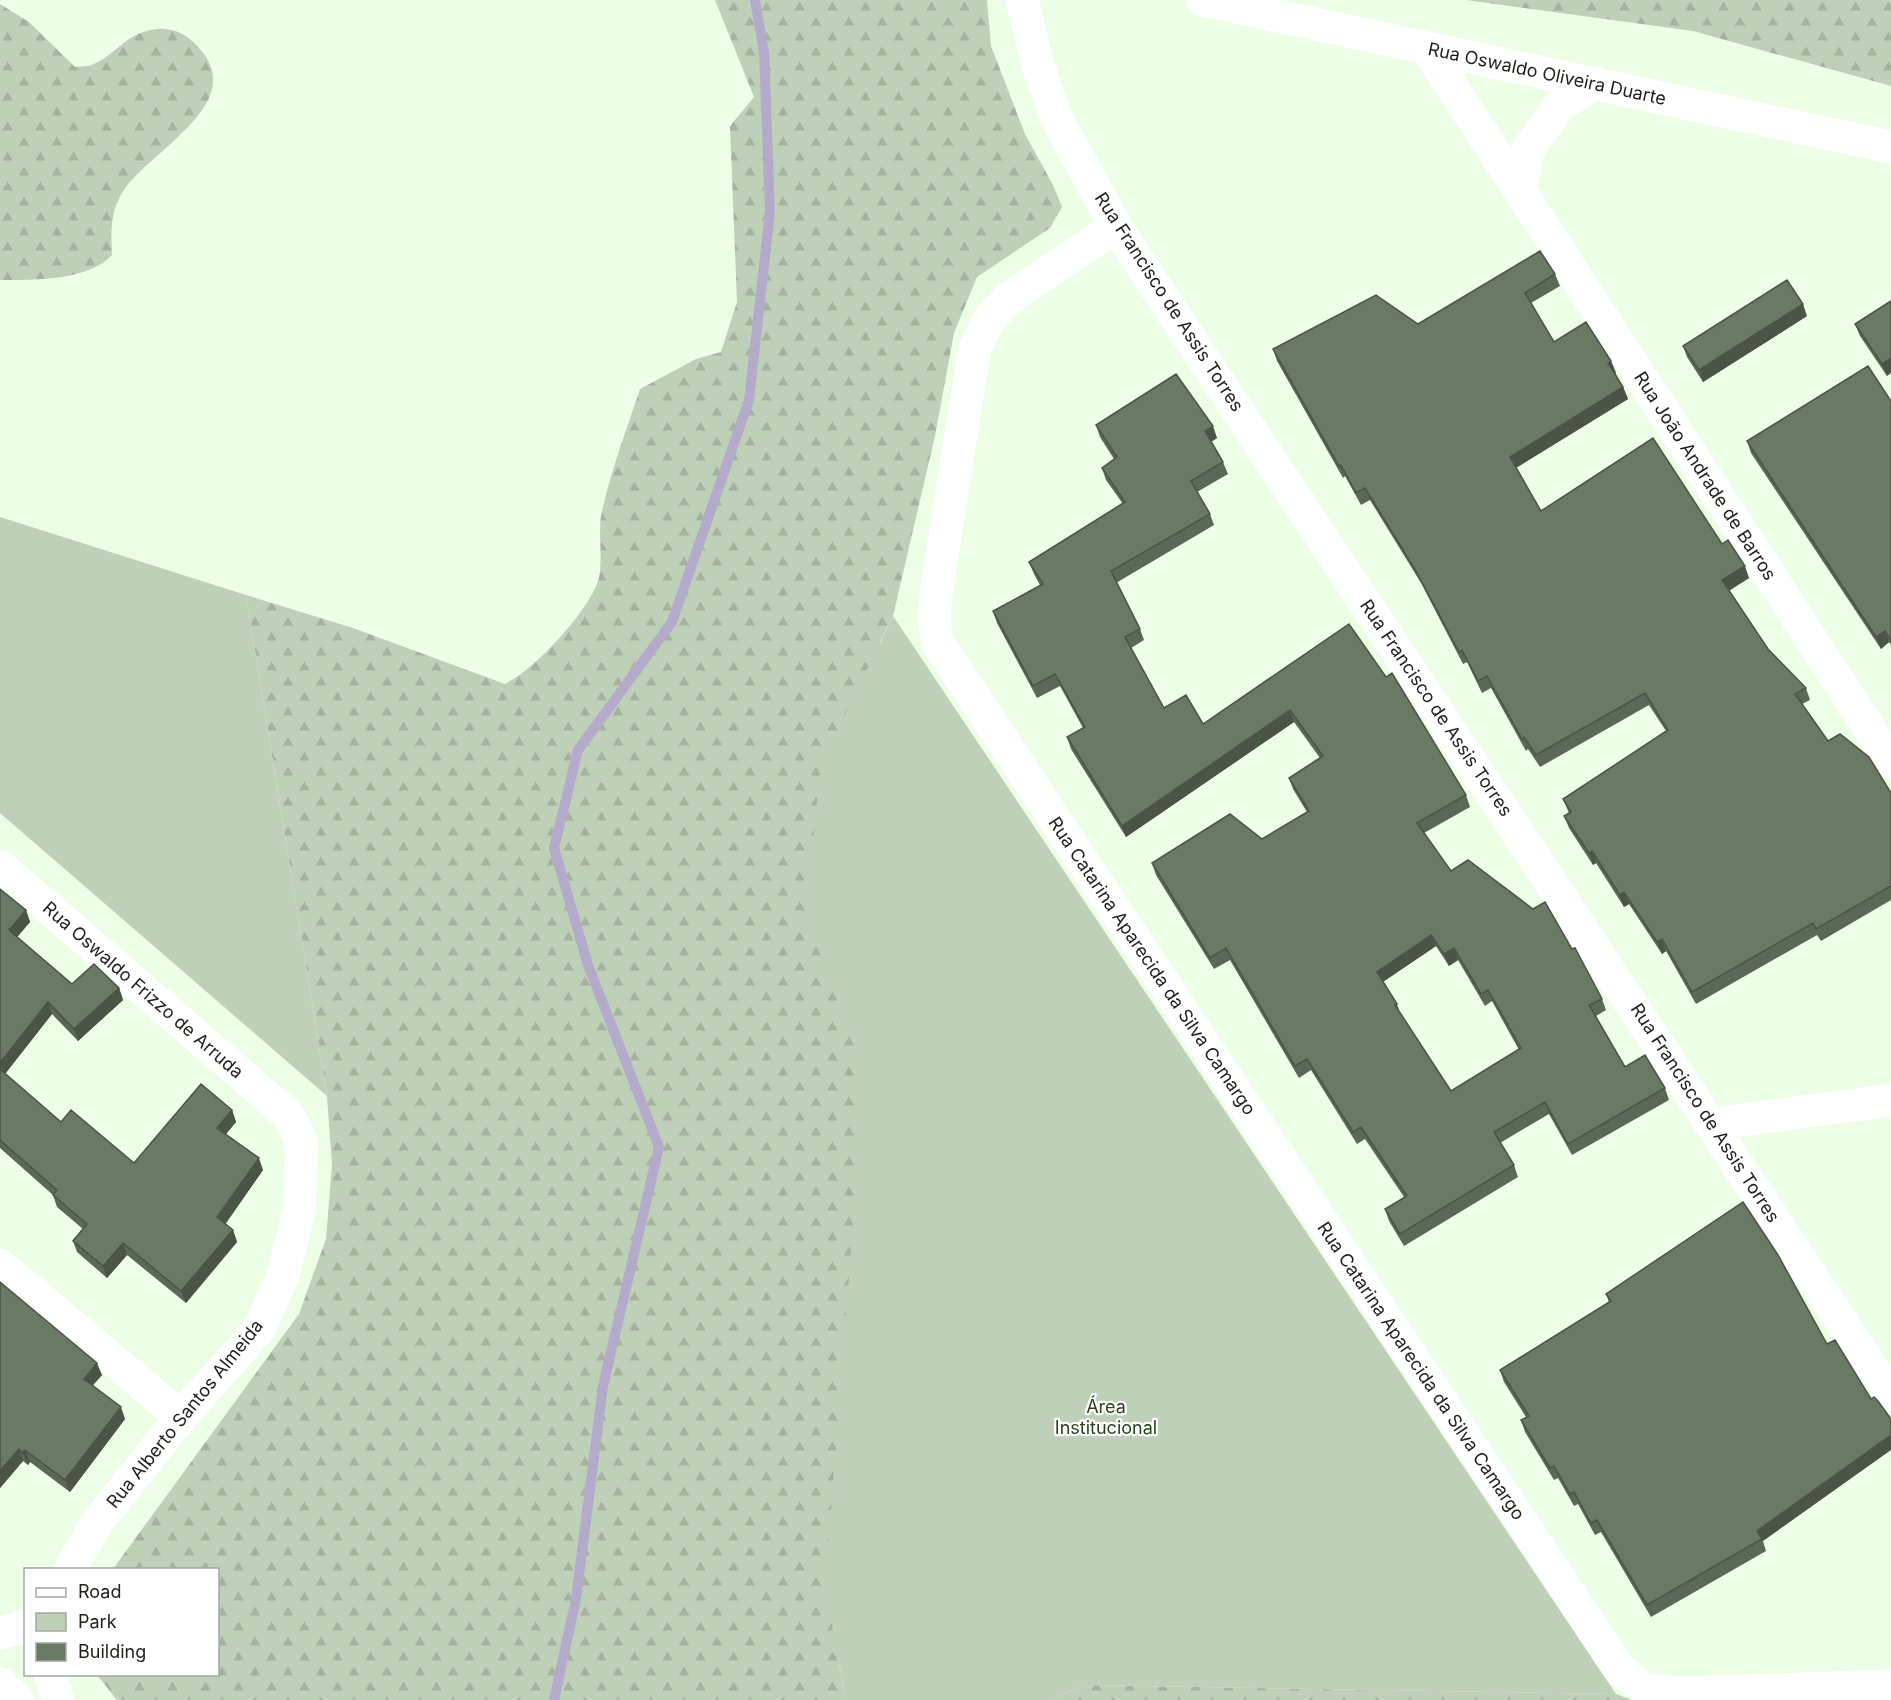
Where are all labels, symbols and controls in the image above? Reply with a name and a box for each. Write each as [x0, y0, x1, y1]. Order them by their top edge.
street label: Rua Oswaldo Oliveira Duarte [1426, 38, 1668, 109]
street label: Rua Francisco de Assis Torres [1091, 188, 1248, 415]
street label: Rua João Andrade de Barros [1630, 368, 1781, 584]
street label: Rua Francisco de Assis Torres [1356, 595, 1517, 820]
street label: Rua Catarina Aparecida da Silva Camargo [1045, 813, 1260, 1119]
street label: Rua Oswaldo Frizzo de Arruda [39, 897, 248, 1082]
street label: Rua Francisco de Assis Torres [1627, 999, 1784, 1226]
street label: Rua Catarina Aparecida da Silva Camargo [1314, 1218, 1529, 1524]
street label: Rua Alberto Santos Almeida [102, 1315, 267, 1512]
park label: Área Institucional [1055, 1395, 1157, 1438]
legend [24, 1568, 219, 1676]
text: Road [78, 1581, 121, 1602]
text: Park [78, 1611, 117, 1632]
text: Building [78, 1641, 146, 1662]

